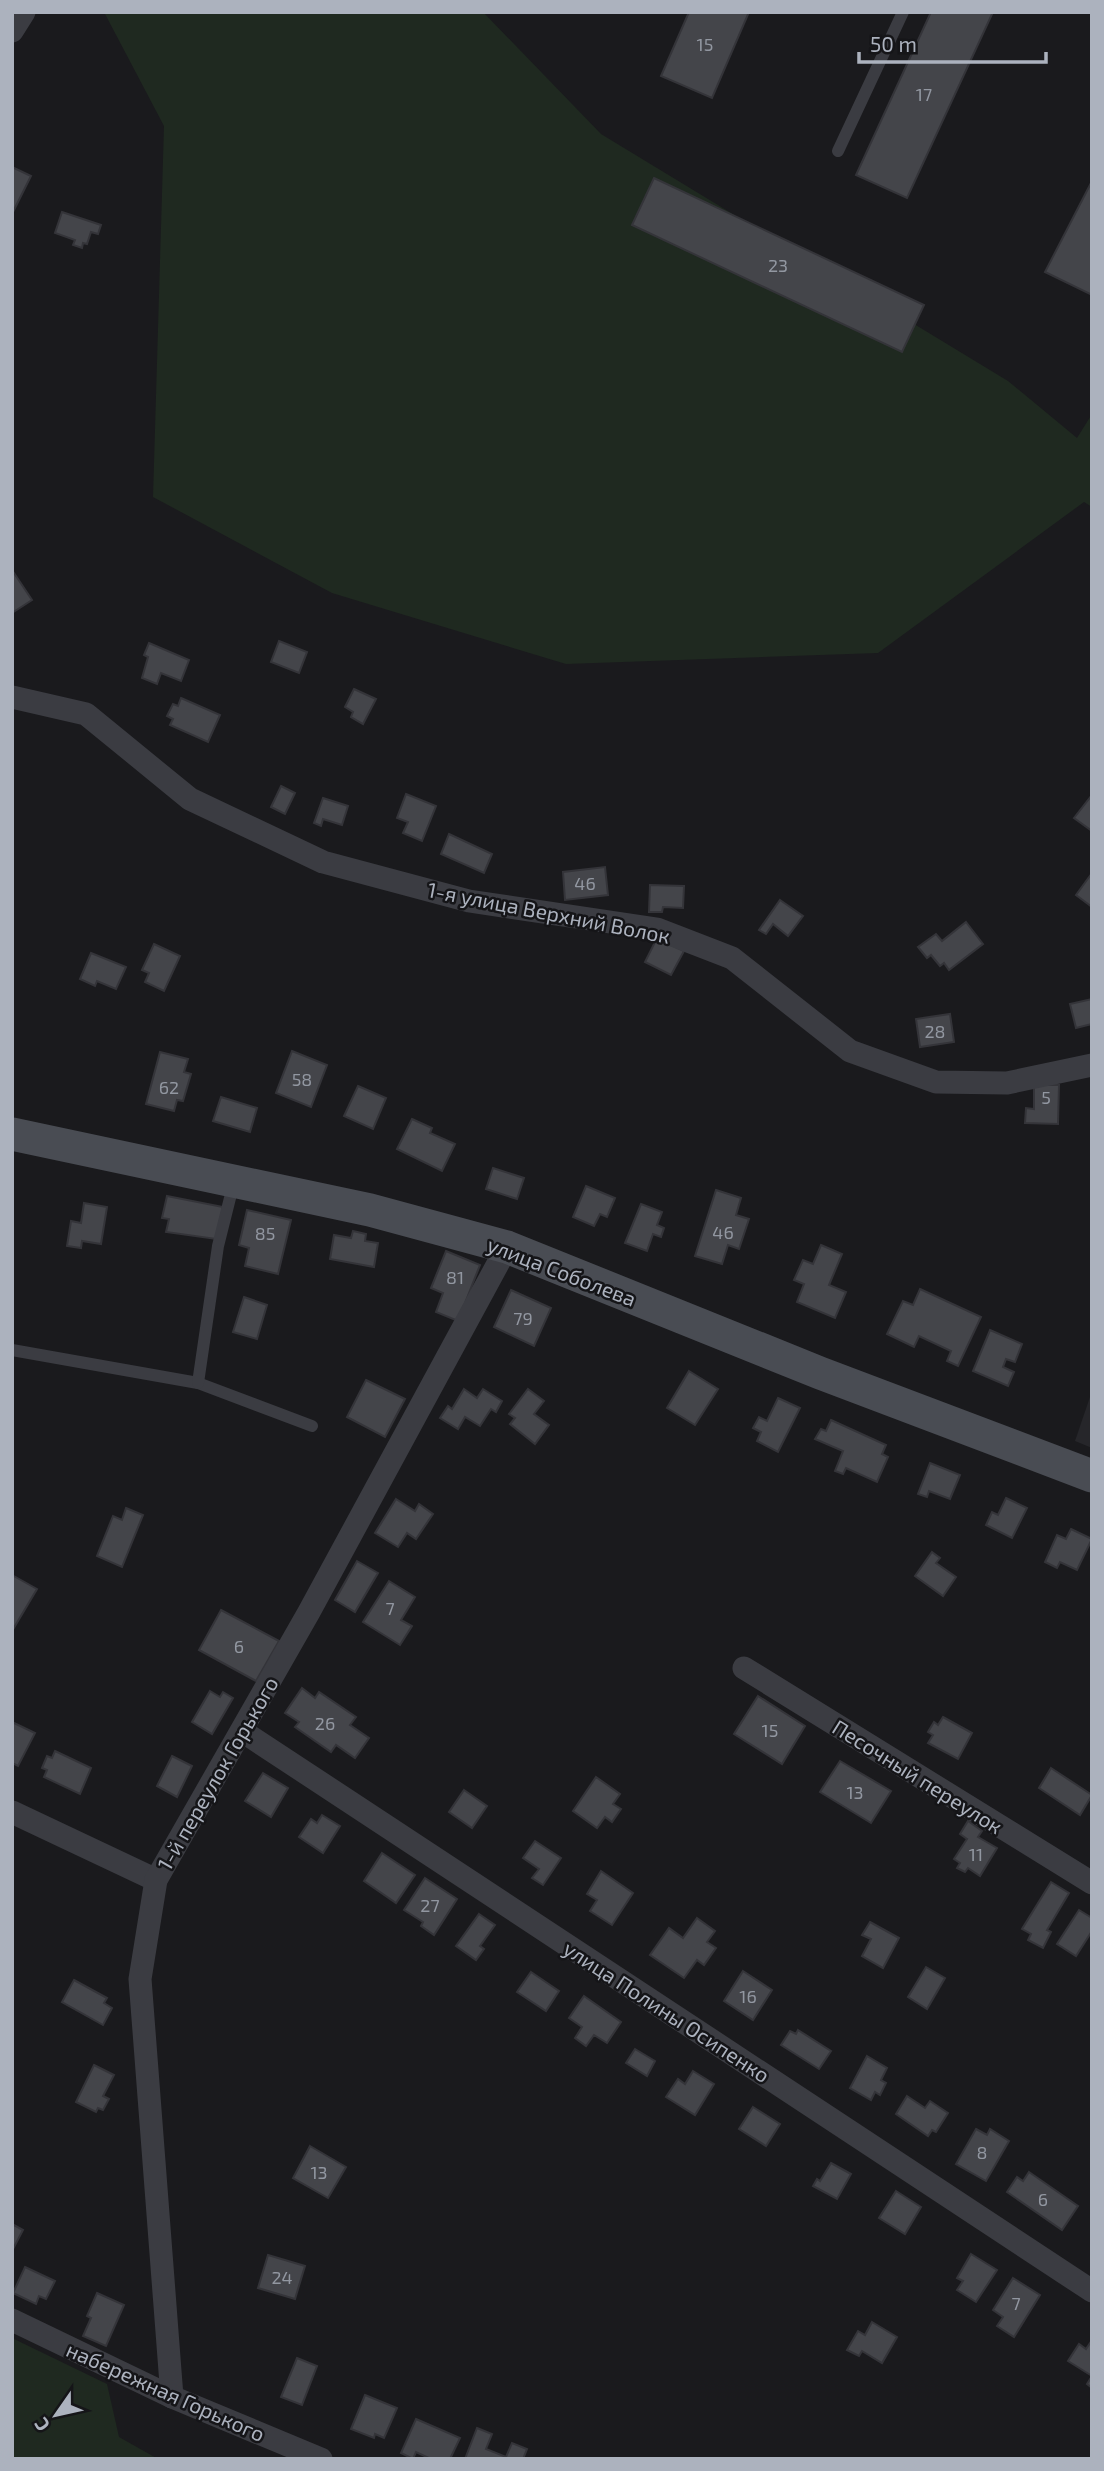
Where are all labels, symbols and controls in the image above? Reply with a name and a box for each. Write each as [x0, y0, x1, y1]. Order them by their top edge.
scale bar [859, 21, 1046, 65]
text: 50 m [870, 31, 917, 56]
house number: 15 [697, 33, 713, 55]
house number: 17 [916, 83, 932, 105]
house number: 23 [768, 254, 788, 276]
house number: 46 [574, 872, 596, 894]
street label: 1-я улица Верхний Волок [425, 876, 672, 949]
house number: 28 [924, 1020, 946, 1042]
house number: 58 [292, 1068, 312, 1090]
house number: 62 [159, 1076, 179, 1098]
house number: 5 [1041, 1086, 1051, 1108]
house number: 46 [712, 1221, 734, 1243]
house number: 85 [255, 1222, 275, 1244]
street label: улица Соболева [484, 1231, 640, 1312]
house number: 81 [446, 1266, 464, 1288]
house number: 79 [513, 1307, 533, 1329]
house number: 7 [385, 1597, 395, 1619]
house number: 6 [234, 1635, 244, 1657]
street label: 1-й переулок Горького [151, 1672, 284, 1875]
house number: 26 [315, 1712, 335, 1734]
street label: Песочный переулок [828, 1714, 1008, 1839]
house number: 15 [762, 1719, 778, 1741]
house number: 13 [846, 1781, 864, 1803]
house number: 11 [969, 1843, 983, 1865]
house number: 27 [420, 1894, 440, 1916]
street label: улица Полины Осипенко [559, 1935, 775, 2088]
house number: 16 [739, 1985, 757, 2007]
house number: 8 [977, 2141, 987, 2163]
house number: 13 [310, 2161, 328, 2183]
house number: 6 [1038, 2188, 1048, 2210]
house number: 24 [271, 2266, 293, 2288]
house number: 7 [1011, 2292, 1021, 2314]
street label: набережная Горького [63, 2336, 269, 2446]
north arrow [21, 2380, 91, 2450]
text: С [29, 2414, 54, 2436]

